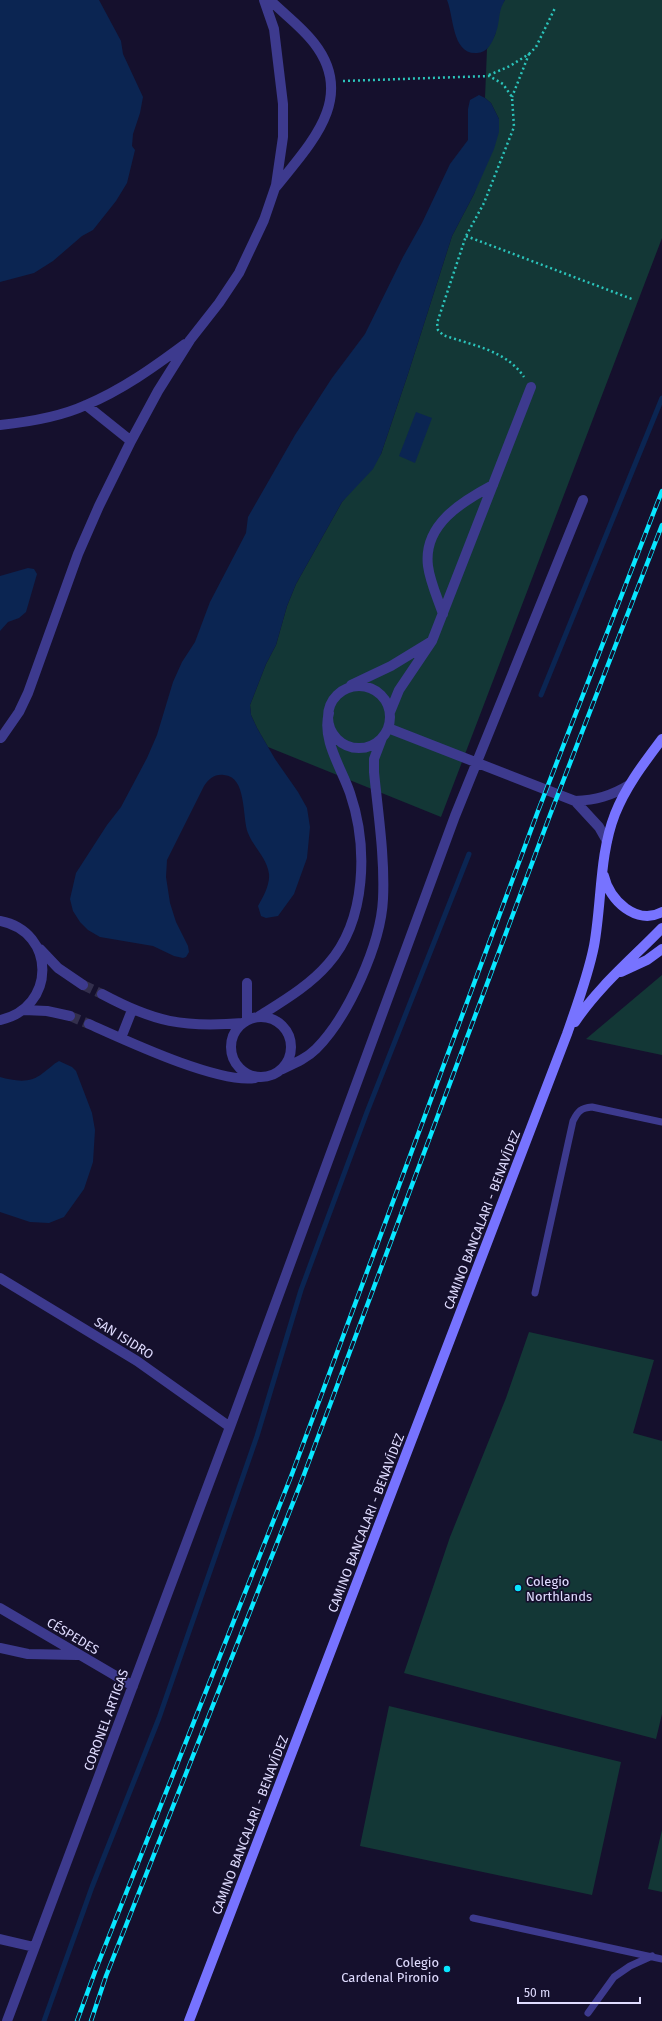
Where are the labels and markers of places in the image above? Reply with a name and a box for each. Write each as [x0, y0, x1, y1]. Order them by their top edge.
place label: Colegio Northlands [526, 1574, 592, 1604]
marker: Colegio Northlands [513, 1583, 523, 1593]
place label: Colegio Cardenal Pironio [341, 1955, 439, 1985]
marker: Colegio Cardenal Pironio [442, 1964, 452, 1974]

